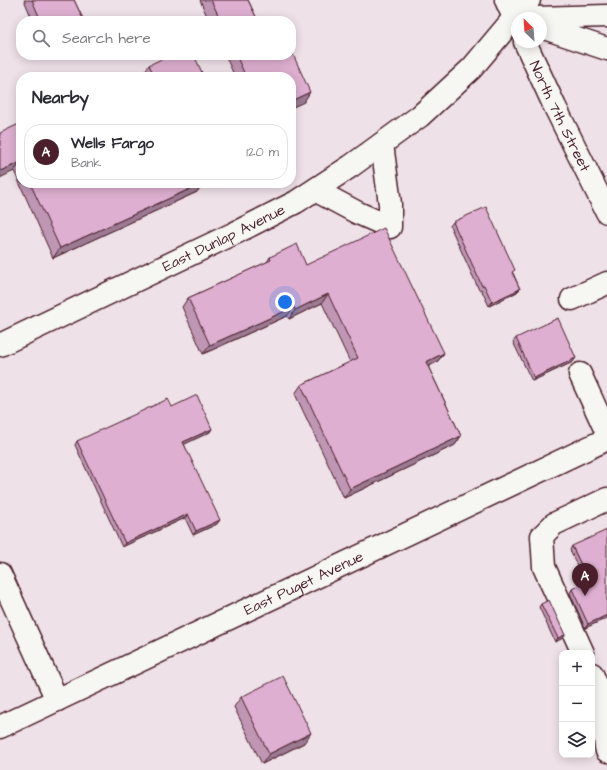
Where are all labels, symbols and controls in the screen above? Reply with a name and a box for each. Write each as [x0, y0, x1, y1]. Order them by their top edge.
north arrow [511, 12, 547, 48]
search box [16, 16, 296, 60]
icon: search [30, 27, 52, 49]
text: Search here [62, 28, 151, 49]
street label: North 7th Street [525, 57, 596, 175]
text: Nearby [32, 86, 89, 110]
text: Wells Fargo [71, 133, 154, 154]
text: A [42, 143, 50, 161]
text: 120 m [246, 143, 279, 161]
text: Bank [71, 154, 101, 172]
street label: East Dunlap Avenue [159, 199, 289, 277]
your location [275, 292, 295, 312]
street label: East Puget Avenue [240, 546, 367, 620]
pin: A [572, 563, 598, 596]
map controls [559, 650, 595, 758]
button: + [559, 650, 595, 686]
button: − [559, 686, 595, 722]
button: layers [559, 722, 595, 758]

